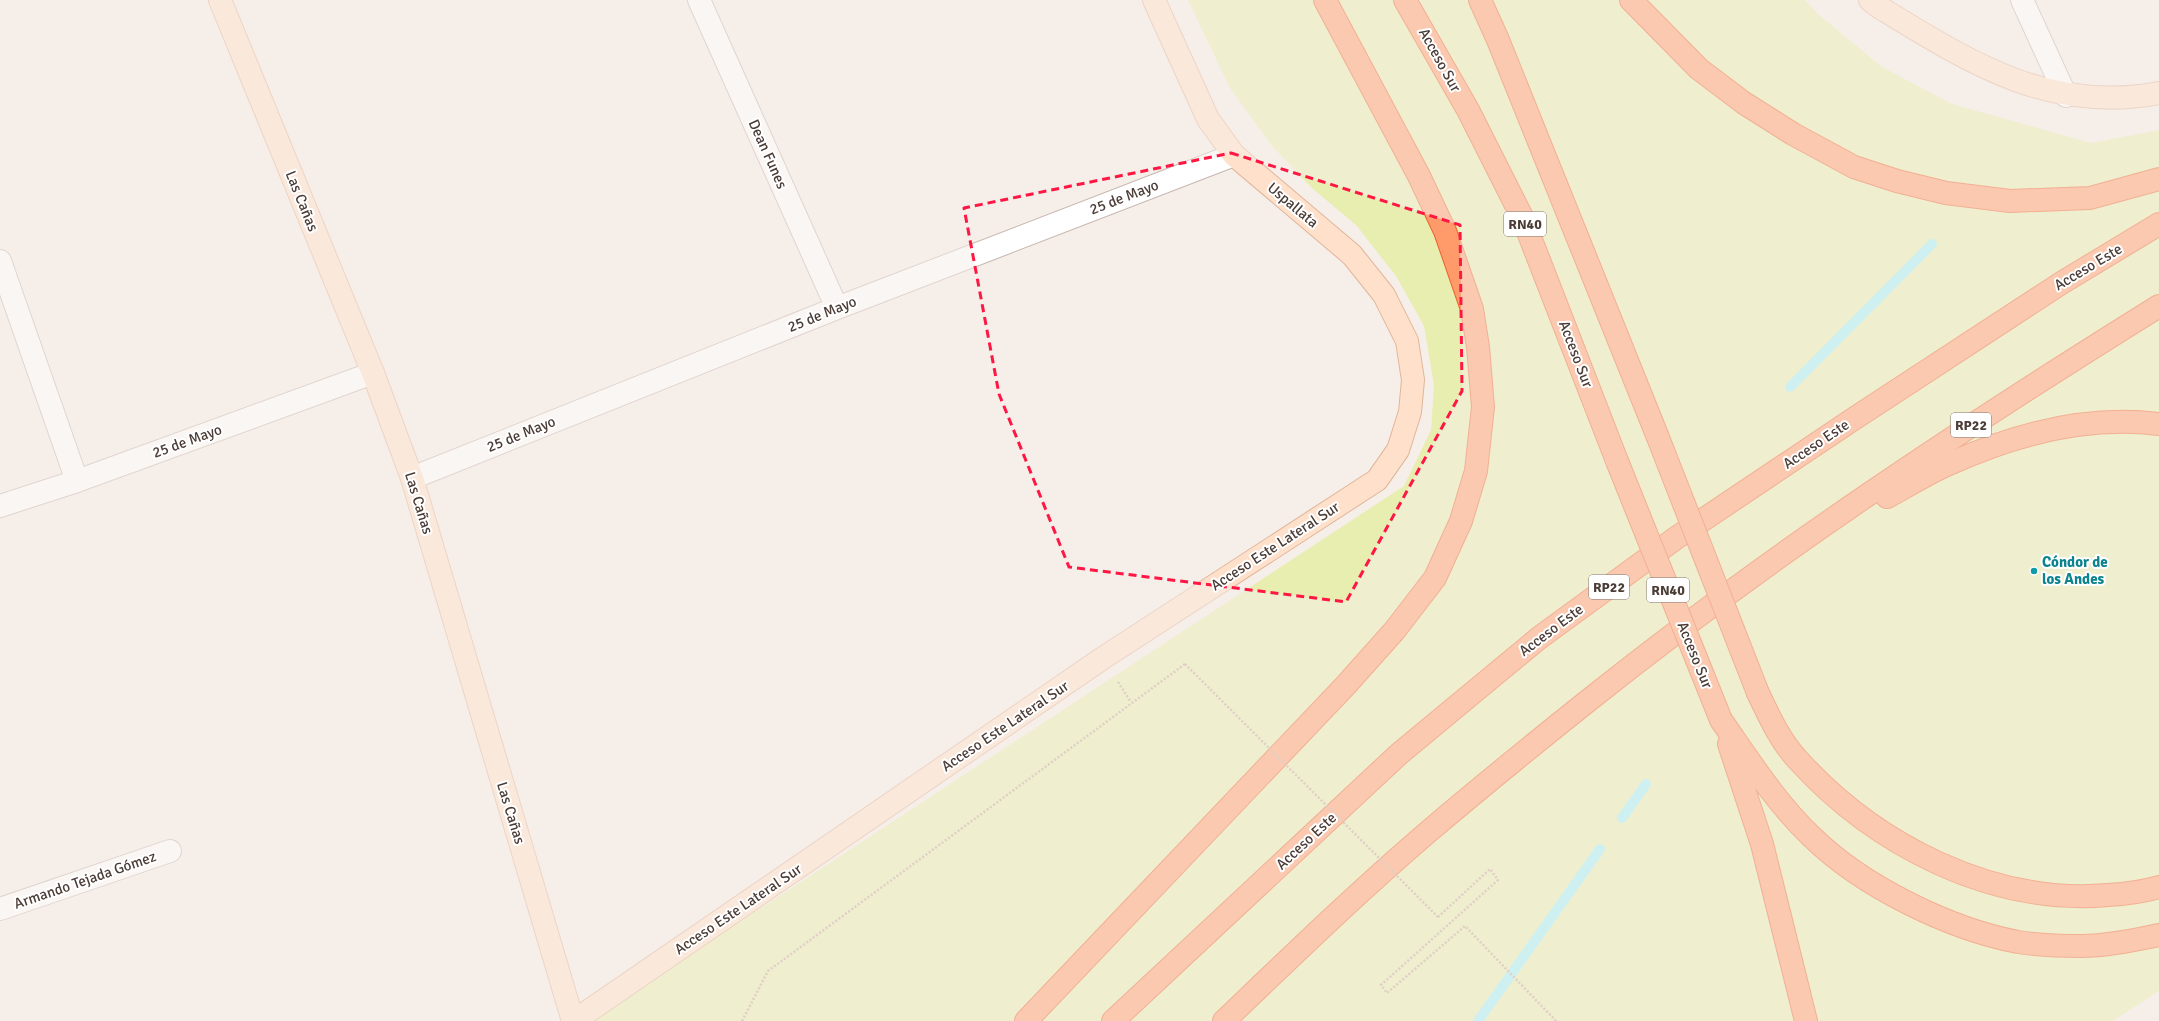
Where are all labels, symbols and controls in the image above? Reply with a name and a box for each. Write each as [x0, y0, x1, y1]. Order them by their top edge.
street label: Acceso Sur [1415, 25, 1465, 95]
street label: Dean Funes [745, 116, 791, 192]
street label: Las Cañas [282, 168, 323, 234]
street label: 25 de Mayo [1087, 176, 1161, 218]
street label: Uspallata [1264, 179, 1322, 231]
road number: RN40 [1504, 212, 1546, 236]
street label: Acceso Este [2051, 240, 2125, 294]
street label: 25 de Mayo [785, 292, 859, 336]
street label: Acceso Sur [1555, 318, 1597, 390]
street label: 25 de Mayo [484, 412, 558, 456]
road number: RP22 [1951, 413, 1991, 437]
street label: Acceso Este [1780, 415, 1852, 473]
street label: 25 de Mayo [150, 420, 224, 462]
street label: Las Cañas [401, 470, 437, 537]
street label: Acceso Este Lateral Sur [1207, 497, 1343, 594]
place label: Cóndor de los Andes [2042, 553, 2108, 588]
marker: Cóndor de los Andes [2029, 566, 2039, 576]
road number: RP22 [1589, 575, 1629, 599]
road number: RN40 [1647, 578, 1689, 602]
street label: Acceso Este [1515, 600, 1587, 660]
street label: Acceso Sur [1673, 619, 1717, 691]
street label: Acceso Este Lateral Sur [938, 676, 1072, 775]
street label: Las Cañas [493, 780, 529, 847]
street label: Acceso Este [1272, 809, 1340, 873]
street label: Armando Tejada Gómez [11, 847, 159, 913]
street label: Acceso Este Lateral Sur [671, 859, 805, 958]

